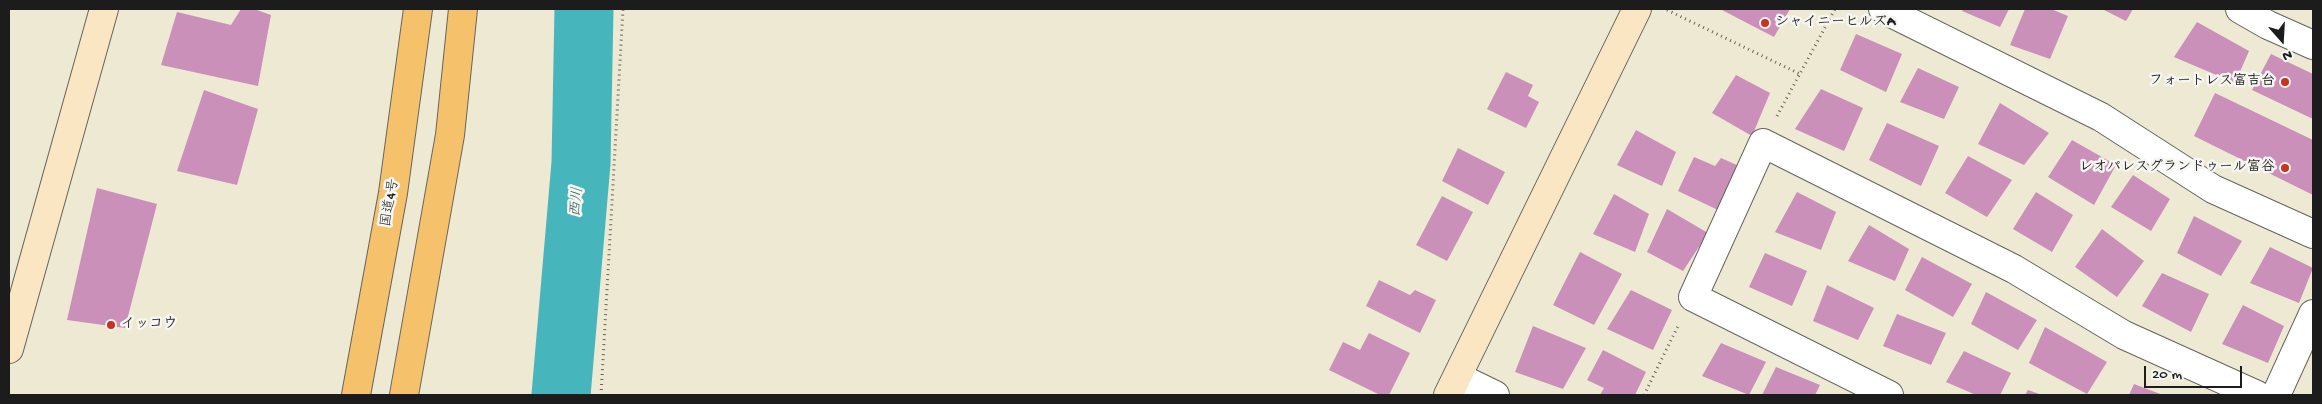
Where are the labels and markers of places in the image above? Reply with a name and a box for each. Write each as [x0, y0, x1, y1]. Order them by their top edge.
place label: シャイニーヒルズA [1775, 15, 1895, 31]
marker: シャイニーヒルズA [1759, 17, 1771, 29]
place label: フォートレス富吉台 [2149, 74, 2275, 90]
marker: フォートレス富吉台 [2279, 76, 2291, 88]
place label: レオパレスグランドゥール富谷 [2079, 160, 2275, 176]
marker: レオパレスグランドゥール富谷 [2279, 162, 2291, 174]
place label: イッコウ [121, 317, 177, 333]
marker: イッコウ [105, 319, 117, 331]

